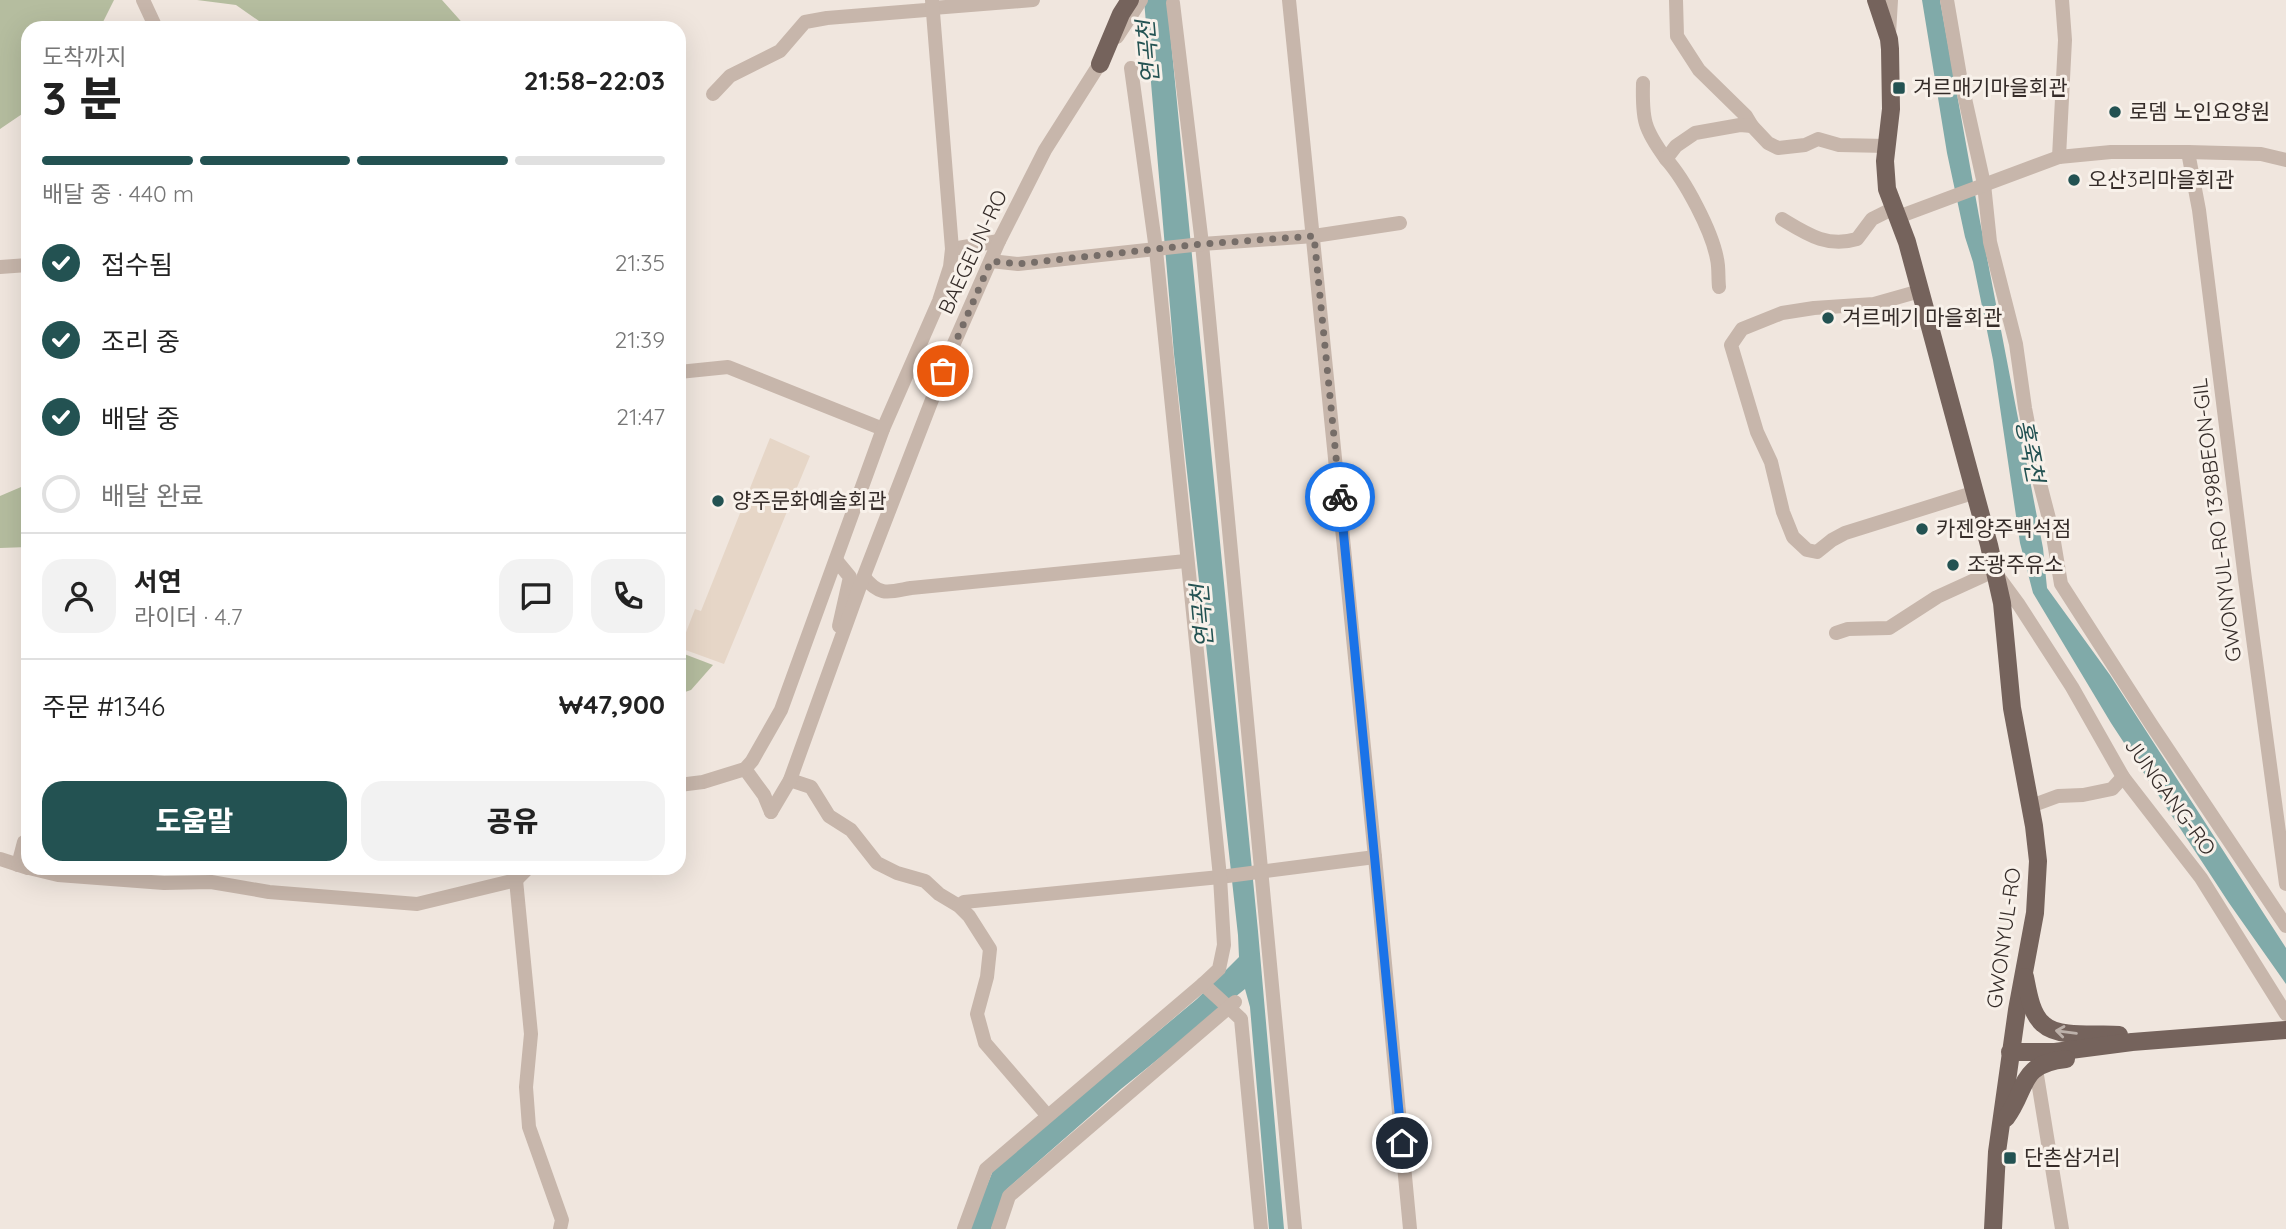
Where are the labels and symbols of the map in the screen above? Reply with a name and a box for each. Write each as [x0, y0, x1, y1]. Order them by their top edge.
water label: 연곡천 [1130, 16, 1165, 85]
place label: 겨르매기마을회관 [1913, 74, 2068, 100]
marker: 겨르매기마을회관 [1891, 80, 1907, 96]
place label: 로뎀 노인요양원 [2129, 98, 2270, 124]
marker: 로뎀 노인요양원 [2107, 104, 2123, 120]
place label: 오산3리마을회관 [2088, 166, 2234, 192]
marker: 오산3리마을회관 [2066, 172, 2082, 188]
street label: BAEGEUN-RO [932, 185, 1012, 318]
place label: 겨르메기 마을회관 [1842, 304, 2002, 330]
marker: 겨르메기 마을회관 [1820, 310, 1836, 326]
pin [913, 341, 973, 401]
street label: GWONYUL-RO 1398BEON-GIL [2186, 377, 2246, 663]
water label: 홍죽천 [2010, 417, 2051, 488]
courier [1305, 462, 1375, 532]
place label: 양주문화예술회관 [732, 487, 887, 513]
marker: 양주문화예술회관 [710, 493, 726, 509]
place label: 카젠양주백석점 [1936, 515, 2071, 541]
marker: 카젠양주백석점 [1914, 521, 1930, 537]
place label: 조광주유소 [1967, 551, 2064, 577]
marker: 조광주유소 [1945, 557, 1961, 573]
water label: 연곡천 [1184, 580, 1219, 649]
street label: JUNGANG-RO [2120, 733, 2222, 860]
street label: GWONYUL-RO [1980, 866, 2026, 1010]
one-way arrow [2055, 1025, 2077, 1038]
pin [1372, 1113, 1432, 1173]
place label: 단촌삼거리 [2024, 1144, 2121, 1170]
marker: 단촌삼거리 [2002, 1150, 2018, 1166]

